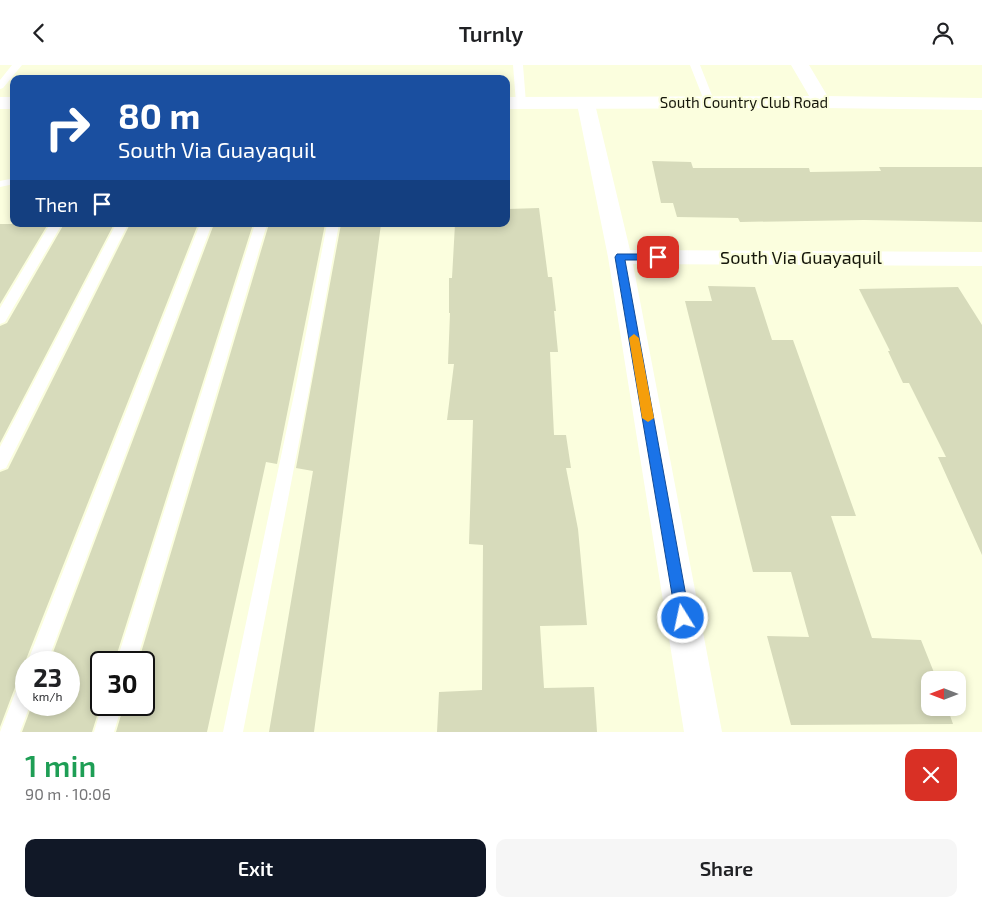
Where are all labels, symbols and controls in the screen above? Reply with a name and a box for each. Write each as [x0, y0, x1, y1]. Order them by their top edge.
icon: back [25, 19, 53, 47]
icon: person [929, 19, 957, 47]
text: Turnly [459, 20, 523, 46]
street label: South Country Club Road [660, 93, 828, 111]
text: 80 m [118, 94, 200, 136]
icon: right [35, 95, 100, 160]
text: South Via Guayaquil [118, 136, 316, 162]
icon: arrive [88, 190, 116, 218]
text: Then [35, 193, 78, 216]
pin [637, 236, 679, 278]
icon: arrive [644, 243, 672, 271]
street label: South Via Guayaquil [720, 246, 883, 268]
position arrow [656, 591, 708, 643]
speed limit sign: 30 [90, 651, 155, 716]
text: 23 [33, 662, 62, 692]
north arrow [921, 671, 966, 716]
map controls [921, 671, 966, 716]
text: km/h [33, 689, 62, 703]
text: 1 min [25, 747, 96, 783]
button: close [905, 749, 957, 801]
text: 90 m · 10:06 [25, 784, 111, 803]
button: Exit [25, 839, 486, 897]
button: Share [496, 839, 957, 897]

